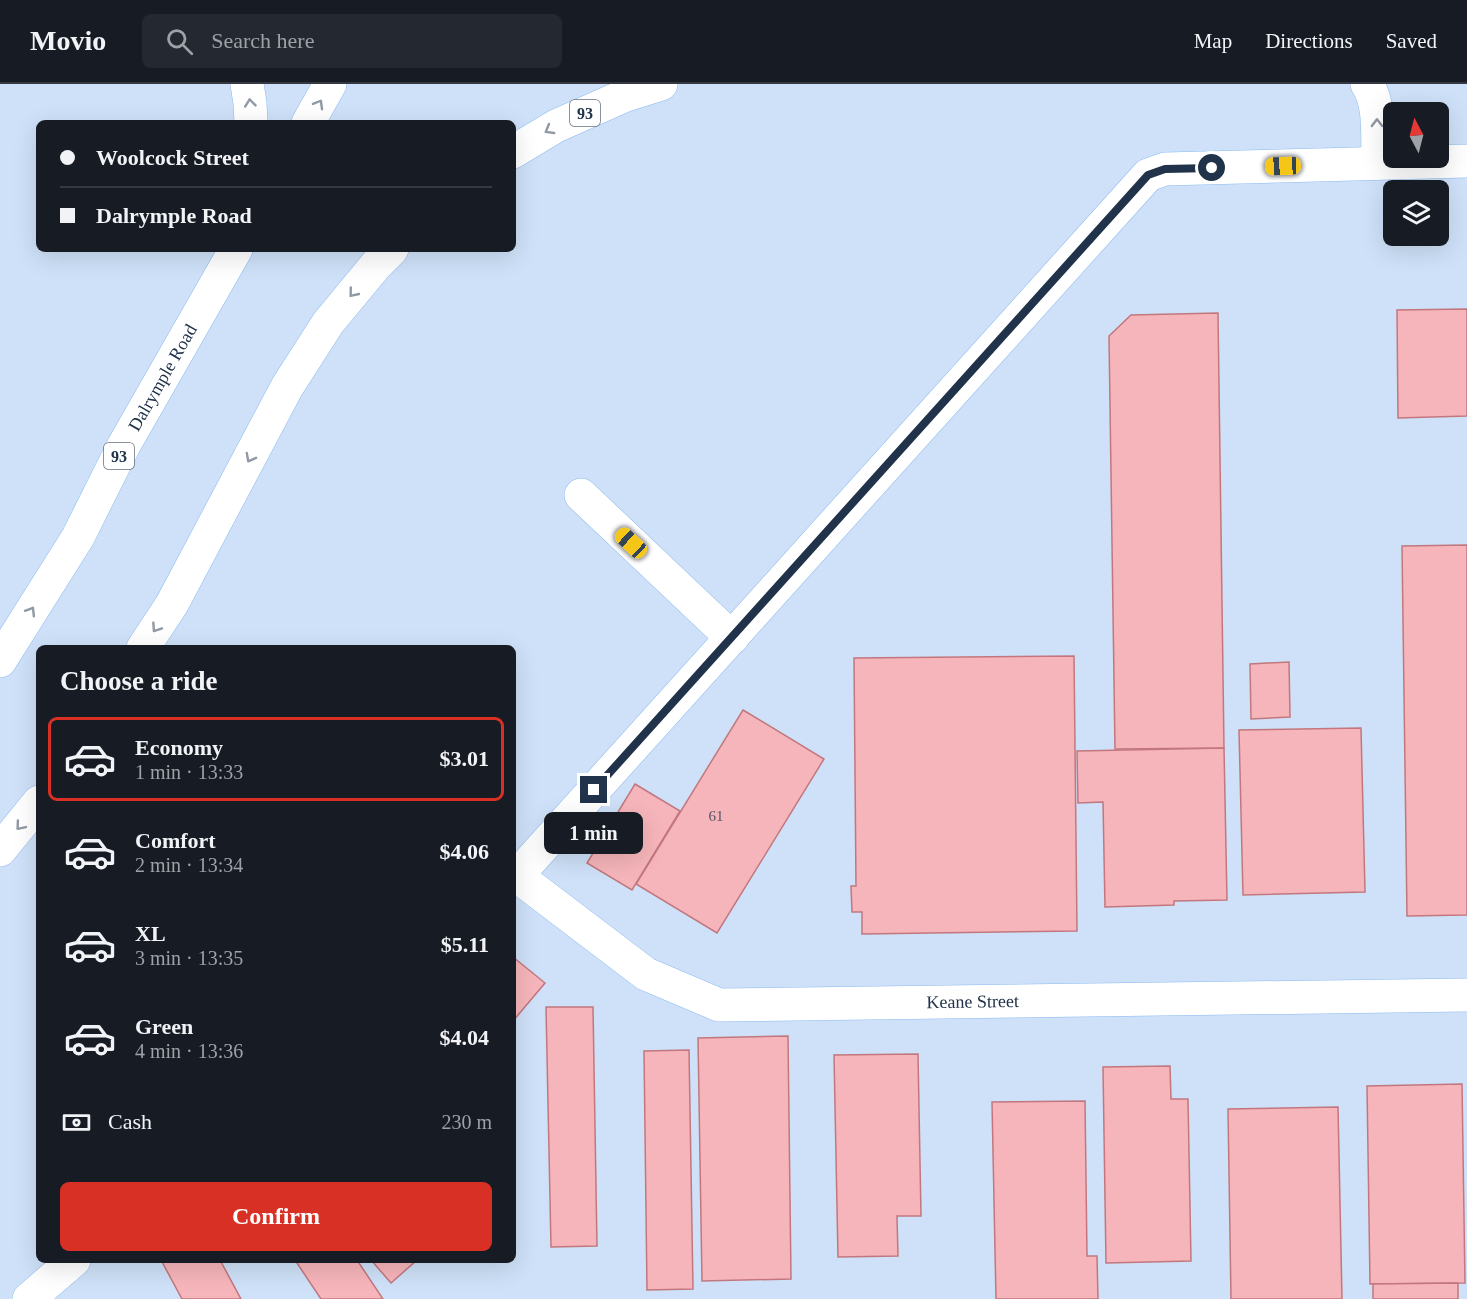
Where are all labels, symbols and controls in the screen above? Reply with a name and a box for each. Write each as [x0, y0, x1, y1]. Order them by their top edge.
search box [142, 14, 562, 68]
text: Movio [30, 25, 106, 56]
icon: search [163, 25, 196, 58]
text: Search here [211, 28, 314, 53]
text: Map [1194, 29, 1232, 53]
text: Directions [1265, 29, 1353, 53]
text: Saved [1386, 29, 1437, 53]
one-way arrow [244, 99, 257, 108]
one-way arrow [312, 99, 323, 110]
road number: 93 [570, 100, 600, 126]
north arrow [1383, 102, 1449, 168]
map controls [1383, 102, 1449, 246]
one-way arrow [1370, 118, 1383, 127]
one-way arrow [545, 123, 555, 135]
text: Woolcock Street [96, 145, 249, 170]
route start [1198, 154, 1225, 181]
car [1265, 156, 1301, 176]
button: layers [1383, 180, 1449, 246]
text: Dalrymple Road [96, 203, 252, 228]
one-way arrow [349, 286, 360, 297]
street label: Dalrymple Road [124, 321, 201, 434]
road number: 93 [104, 443, 134, 469]
one-way arrow [246, 451, 257, 462]
car [612, 524, 650, 562]
one-way arrow [24, 607, 35, 618]
one-way arrow [152, 622, 163, 633]
text: Choose a ride [60, 666, 218, 696]
icon: car [63, 732, 117, 786]
text: Economy [135, 735, 223, 760]
text: $3.01 [440, 746, 489, 771]
text: 1 min · 13:33 [135, 761, 243, 783]
route end [580, 776, 607, 803]
house number: 61 [709, 808, 724, 824]
callout: 1 min [544, 811, 644, 853]
one-way arrow [16, 819, 27, 830]
text: 1 min [569, 822, 618, 844]
icon: car [63, 825, 117, 879]
text: Comfort [135, 828, 216, 853]
text: $4.06 [440, 839, 489, 864]
text: 2 min · 13:34 [135, 854, 243, 876]
icon: car [63, 918, 117, 972]
text: XL [135, 921, 166, 946]
text: $5.11 [441, 932, 489, 957]
text: 3 min · 13:35 [135, 947, 243, 969]
street label: Keane Street [926, 991, 1019, 1012]
icon: car [63, 1011, 117, 1065]
text: Green [135, 1014, 193, 1039]
text: $4.04 [440, 1025, 489, 1050]
text: 4 min · 13:36 [135, 1040, 243, 1062]
icon: cash [60, 1106, 93, 1139]
text: Cash [108, 1109, 152, 1134]
text: 230 m [441, 1111, 492, 1133]
button: Confirm [60, 1182, 492, 1251]

